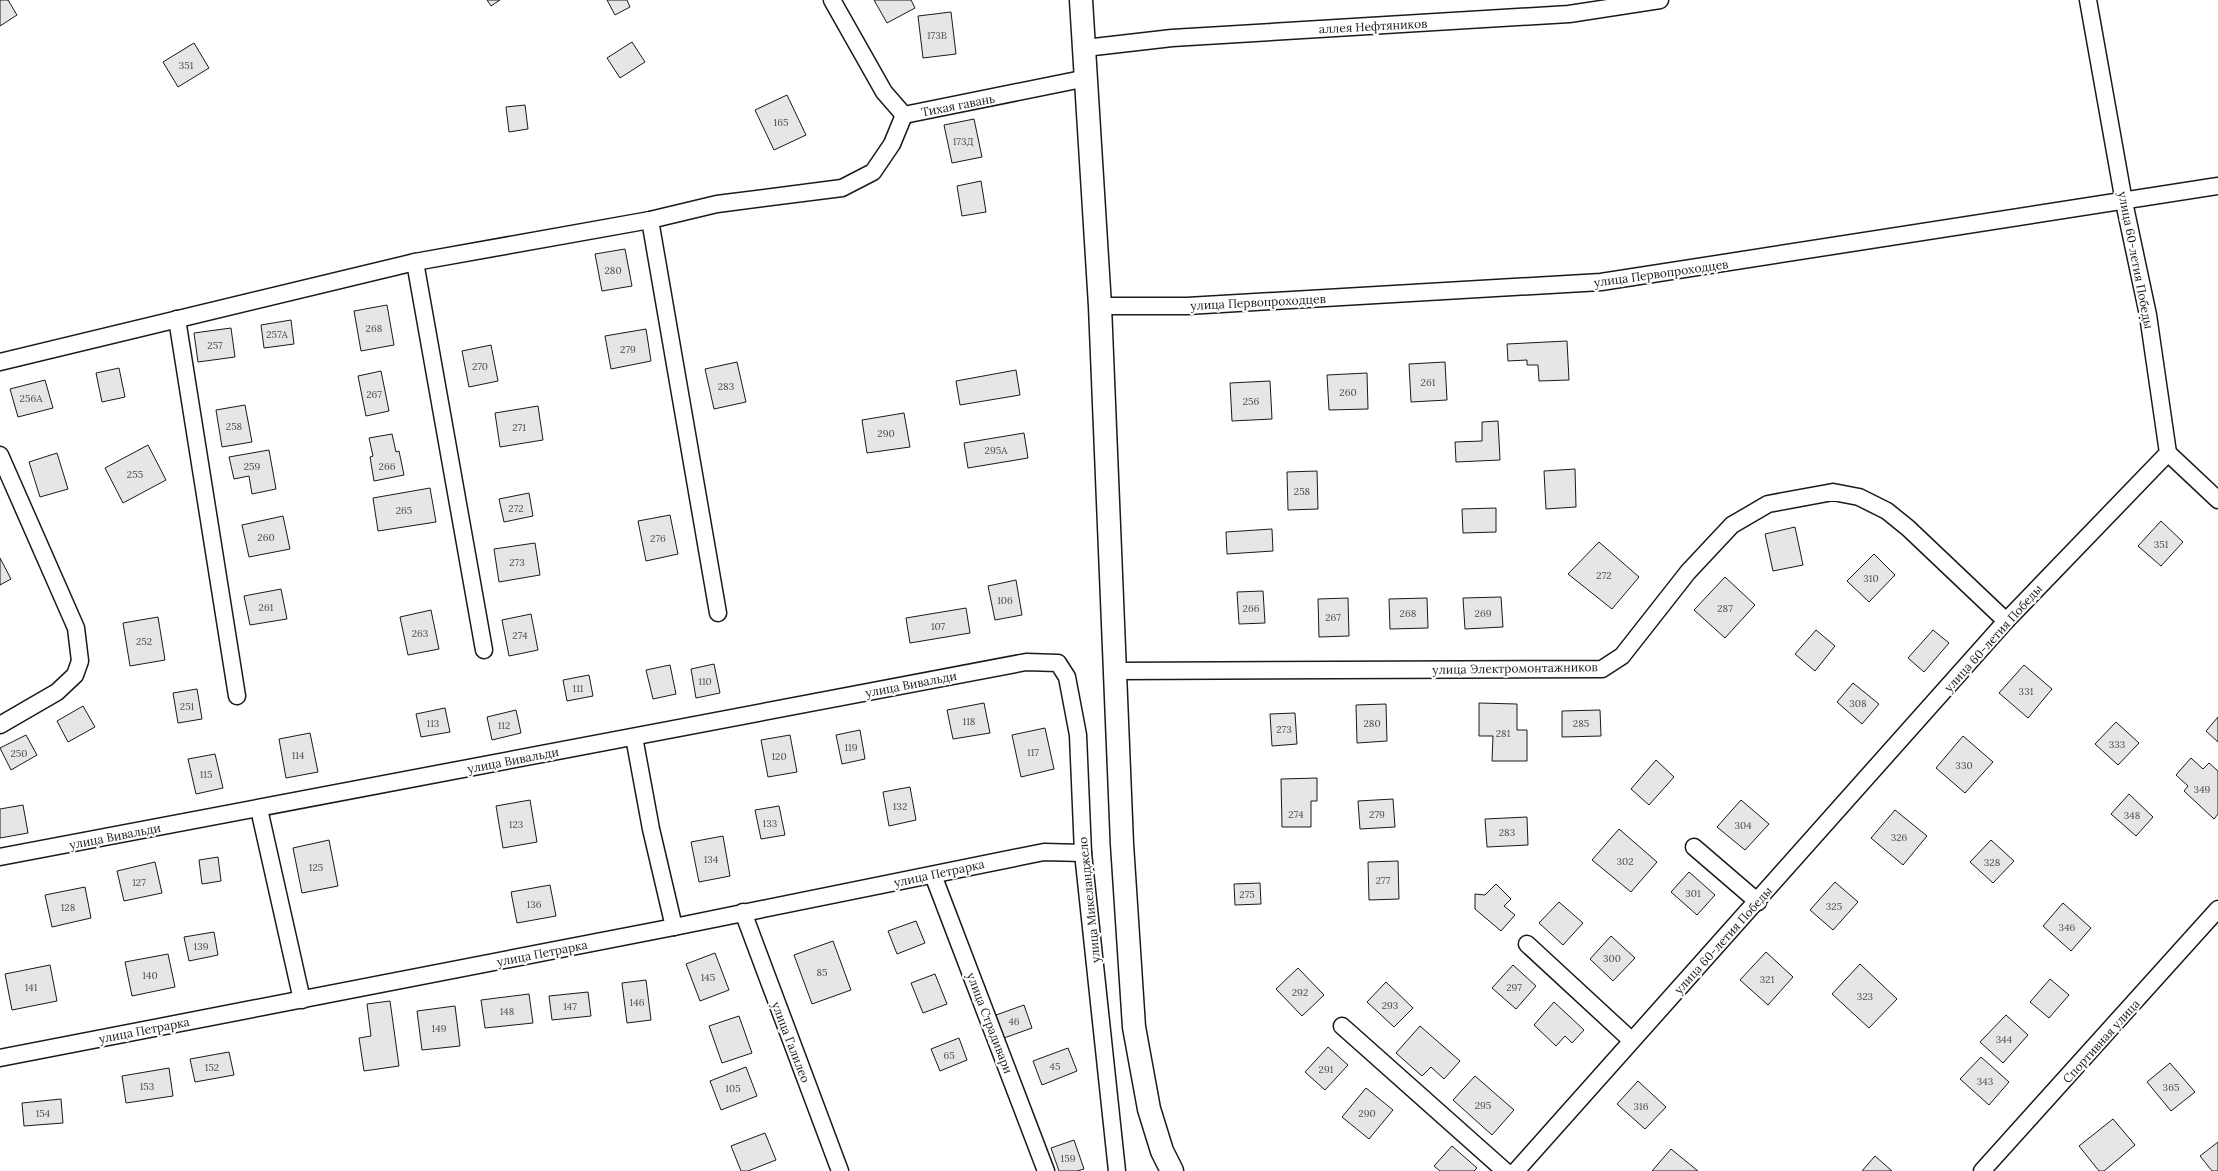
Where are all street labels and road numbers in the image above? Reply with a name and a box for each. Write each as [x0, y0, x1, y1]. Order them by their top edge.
street label: аллея Нефтяников [1318, 16, 1428, 36]
street label: Тихая гавань [920, 91, 996, 119]
street label: улица 60-летия Победы [2115, 190, 2157, 330]
street label: улица Первопроходцев [1593, 256, 1729, 290]
street label: улица Первопроходцев [1190, 291, 1326, 313]
street label: улица 60-летия Победы [1941, 581, 2045, 695]
street label: улица Электромонтажников [1432, 659, 1598, 677]
street label: улица Вивальди [864, 668, 958, 700]
street label: улица Вивальди [466, 744, 560, 776]
street label: улица Вивальди [68, 820, 162, 852]
street label: улица Микеланджело [1075, 836, 1103, 964]
street label: улица Петрарка [892, 856, 986, 890]
street label: улица 60-летия Победы [1671, 883, 1775, 997]
street label: улица Петрарка [495, 937, 589, 969]
street label: улица Страдивари [964, 970, 1016, 1076]
street label: Спортивная улица [2059, 996, 2143, 1086]
street label: улица Галилео [769, 999, 813, 1085]
street label: улица Петрарка [97, 1014, 191, 1046]

